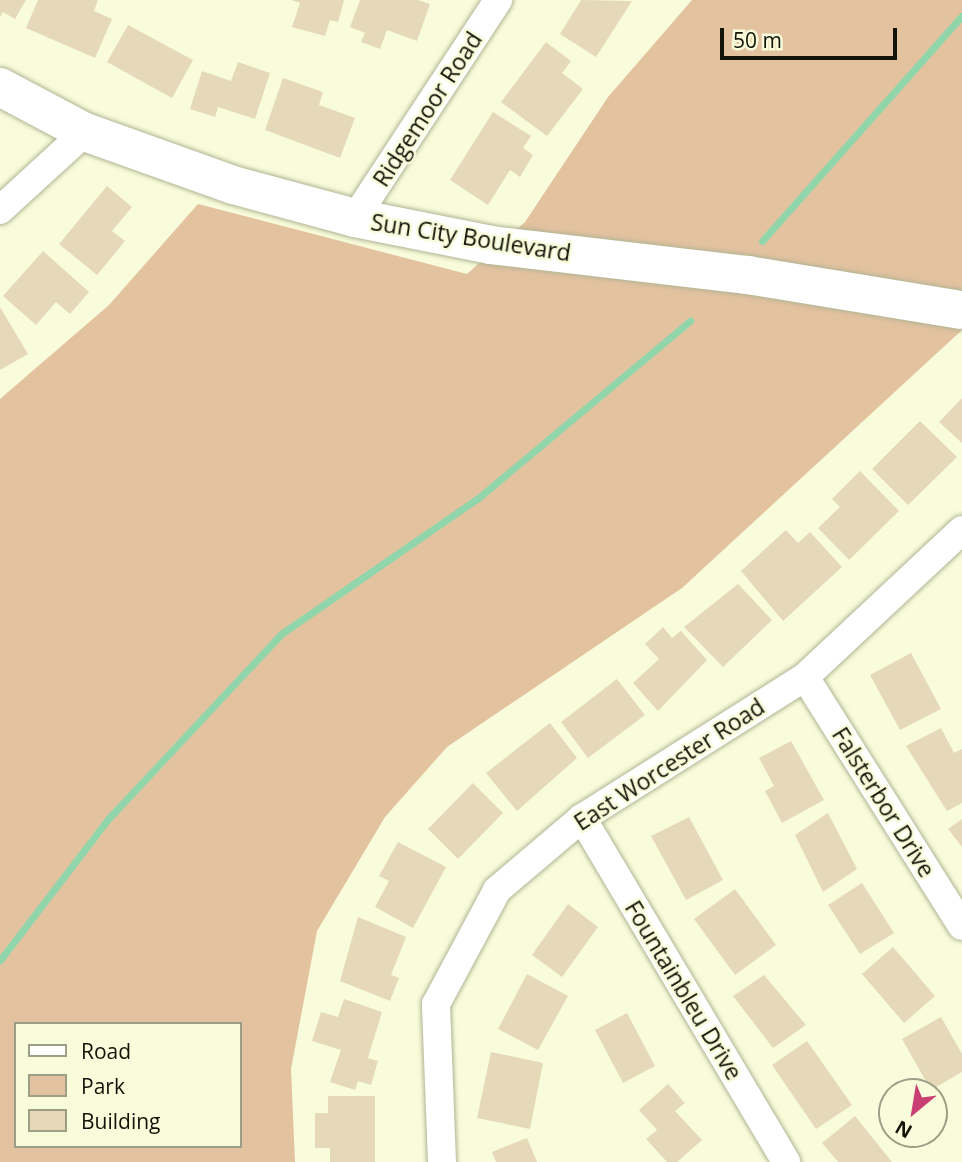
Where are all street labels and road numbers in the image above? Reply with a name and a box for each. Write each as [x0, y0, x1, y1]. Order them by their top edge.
street label: Ridgemoor Road [367, 27, 487, 191]
street label: Sun City Boulevard [369, 208, 573, 266]
street label: East Worcester Road [569, 692, 769, 836]
street label: Falsterbor Drive [827, 722, 941, 882]
street label: Fountainbleu Drive [620, 895, 748, 1085]

